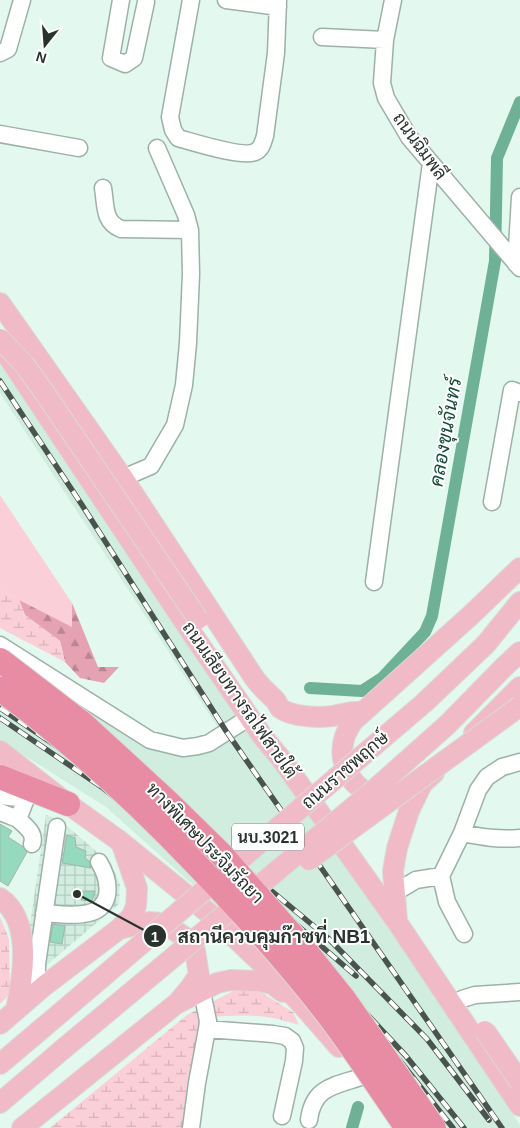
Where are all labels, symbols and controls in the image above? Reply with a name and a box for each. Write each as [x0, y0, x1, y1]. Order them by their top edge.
north arrow [20, 20, 70, 70]
text: N [34, 48, 48, 67]
street label: ถนนฉิมพลี [389, 107, 453, 183]
water label: คลองขุนจันทร์ [424, 373, 468, 488]
street label: ถนนเลียบทางรถไฟสายใต้ [178, 616, 305, 783]
street label: ถนนราชพฤกษ์ [296, 724, 393, 814]
street label: ทางพิเศษประจิมรัถยา [142, 778, 268, 907]
road number: นบ.3021 [232, 824, 304, 850]
callout: สถานีควบคุมก๊าซที่ NB1 [142, 919, 380, 953]
text: สถานีควบคุมก๊าซที่ NB1 [178, 919, 371, 951]
text: 1 [151, 928, 159, 945]

